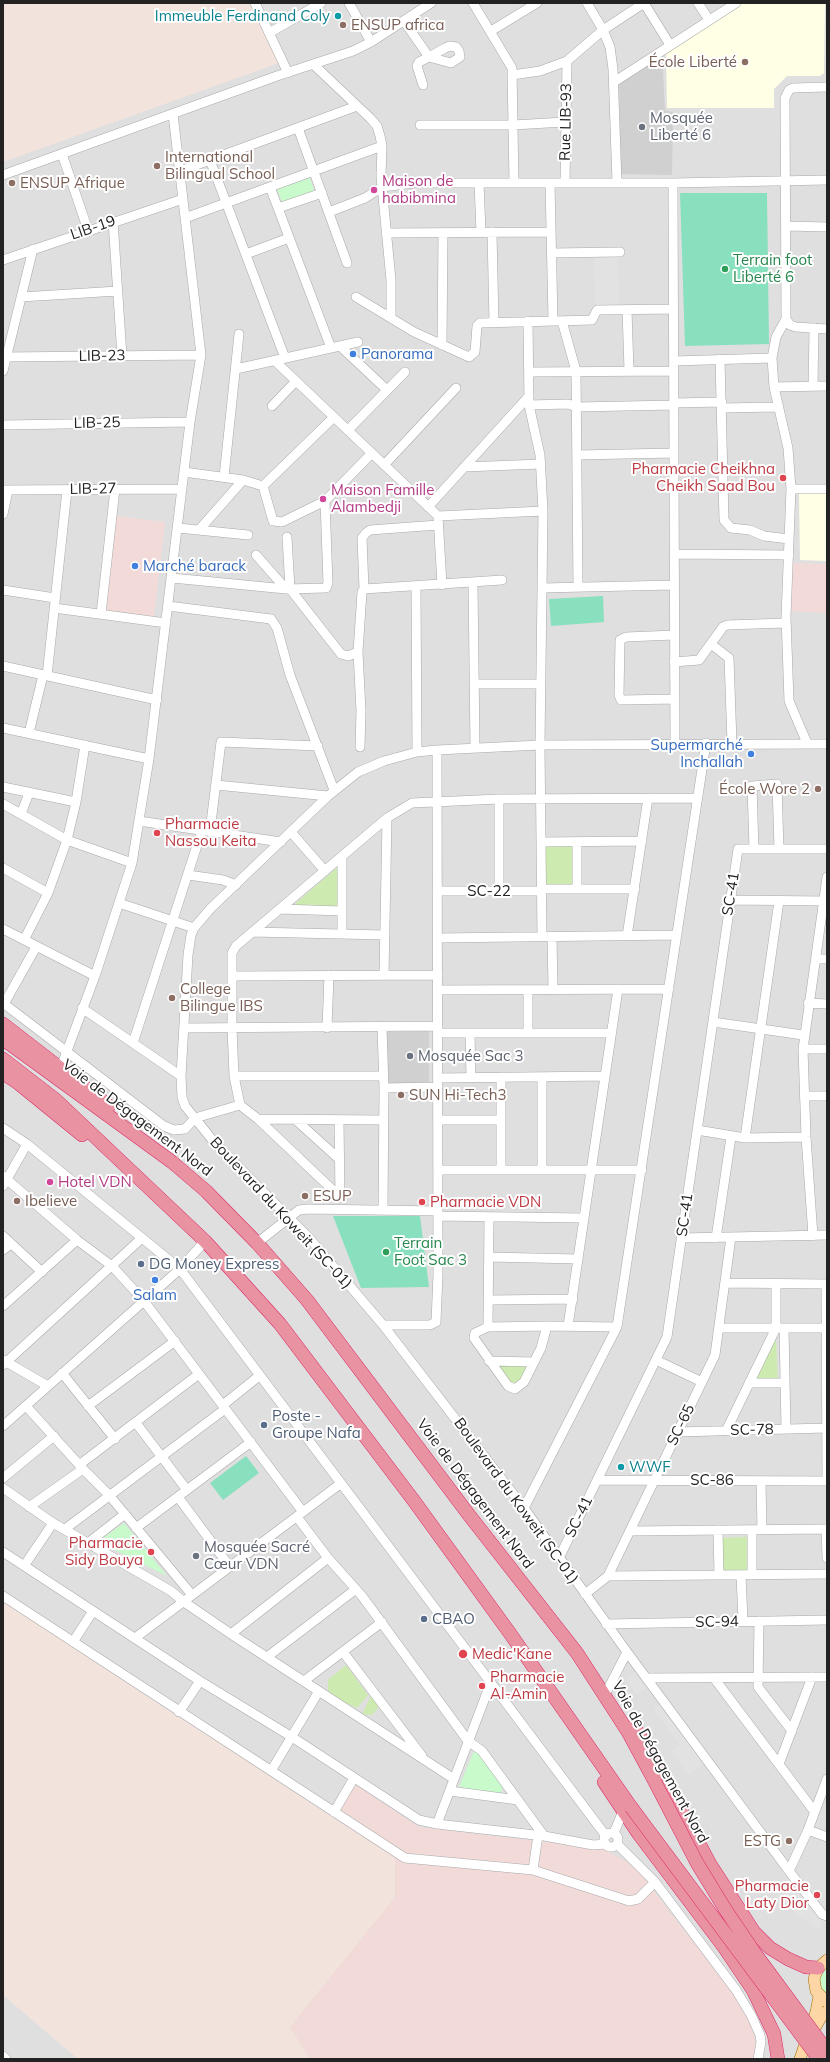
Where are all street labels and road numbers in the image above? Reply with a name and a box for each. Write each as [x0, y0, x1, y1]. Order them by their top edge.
street label: Rue LIB-93 [556, 83, 576, 161]
street label: LIB-19 [68, 212, 118, 244]
street label: LIB-23 [79, 347, 125, 365]
street label: LIB-25 [74, 414, 120, 432]
street label: LIB-27 [70, 480, 116, 498]
street label: SC-41 [719, 871, 743, 917]
street label: SC-22 [467, 882, 511, 900]
street label: Voie de Dégagement Nord [59, 1056, 215, 1180]
street label: Boulevard du Koweit (SC-01) [206, 1134, 356, 1292]
street label: SC-41 [673, 1192, 697, 1238]
street label: SC-65 [663, 1401, 699, 1449]
street label: Boulevard du Koweit (SC-01) [450, 1415, 582, 1587]
street label: Voie de Dégagement Nord [413, 1416, 537, 1572]
street label: SC-78 [730, 1421, 774, 1439]
street label: SC-86 [690, 1471, 734, 1489]
street label: SC-41 [561, 1493, 597, 1541]
street label: SC-94 [695, 1613, 739, 1631]
street label: Voie de Dégagement Nord [608, 1678, 712, 1846]

